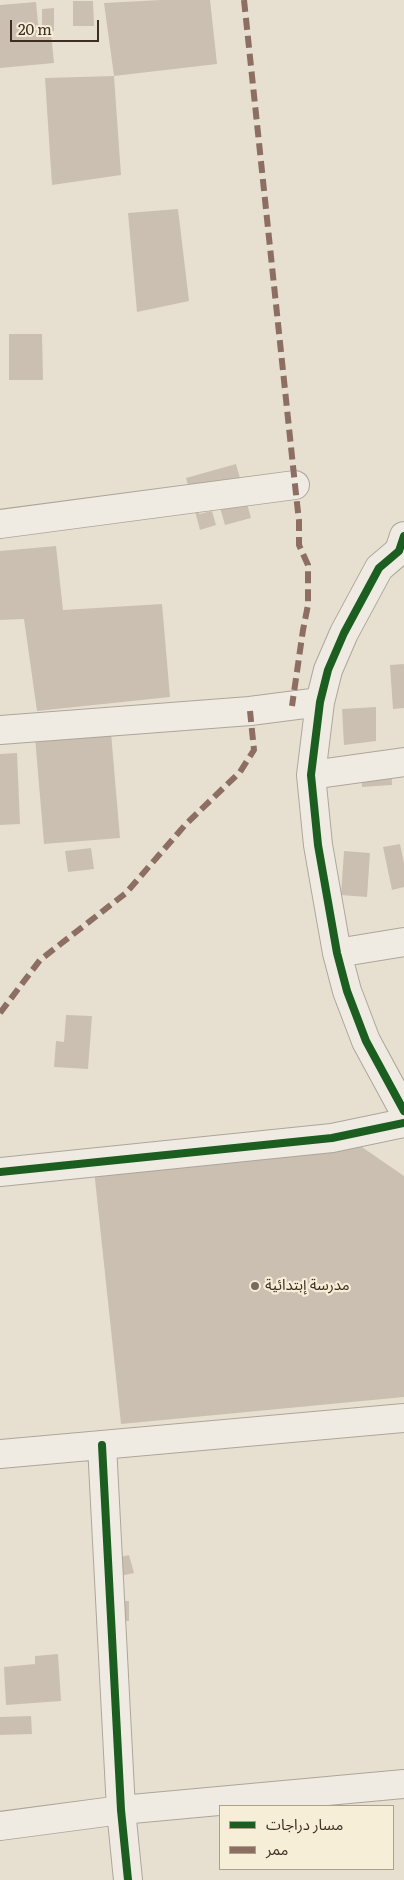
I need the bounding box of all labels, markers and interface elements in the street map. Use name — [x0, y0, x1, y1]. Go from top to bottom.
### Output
scale bar — [12, 10, 101, 42]
text: 20 m — [18, 17, 52, 40]
place label: مدرسة إبتدائية — [265, 1277, 350, 1295]
marker: مدرسة إبتدائية — [249, 1280, 261, 1292]
legend — [219, 1805, 394, 1870]
text: مسار دراجات — [266, 1812, 343, 1835]
text: ممر — [266, 1837, 289, 1860]

